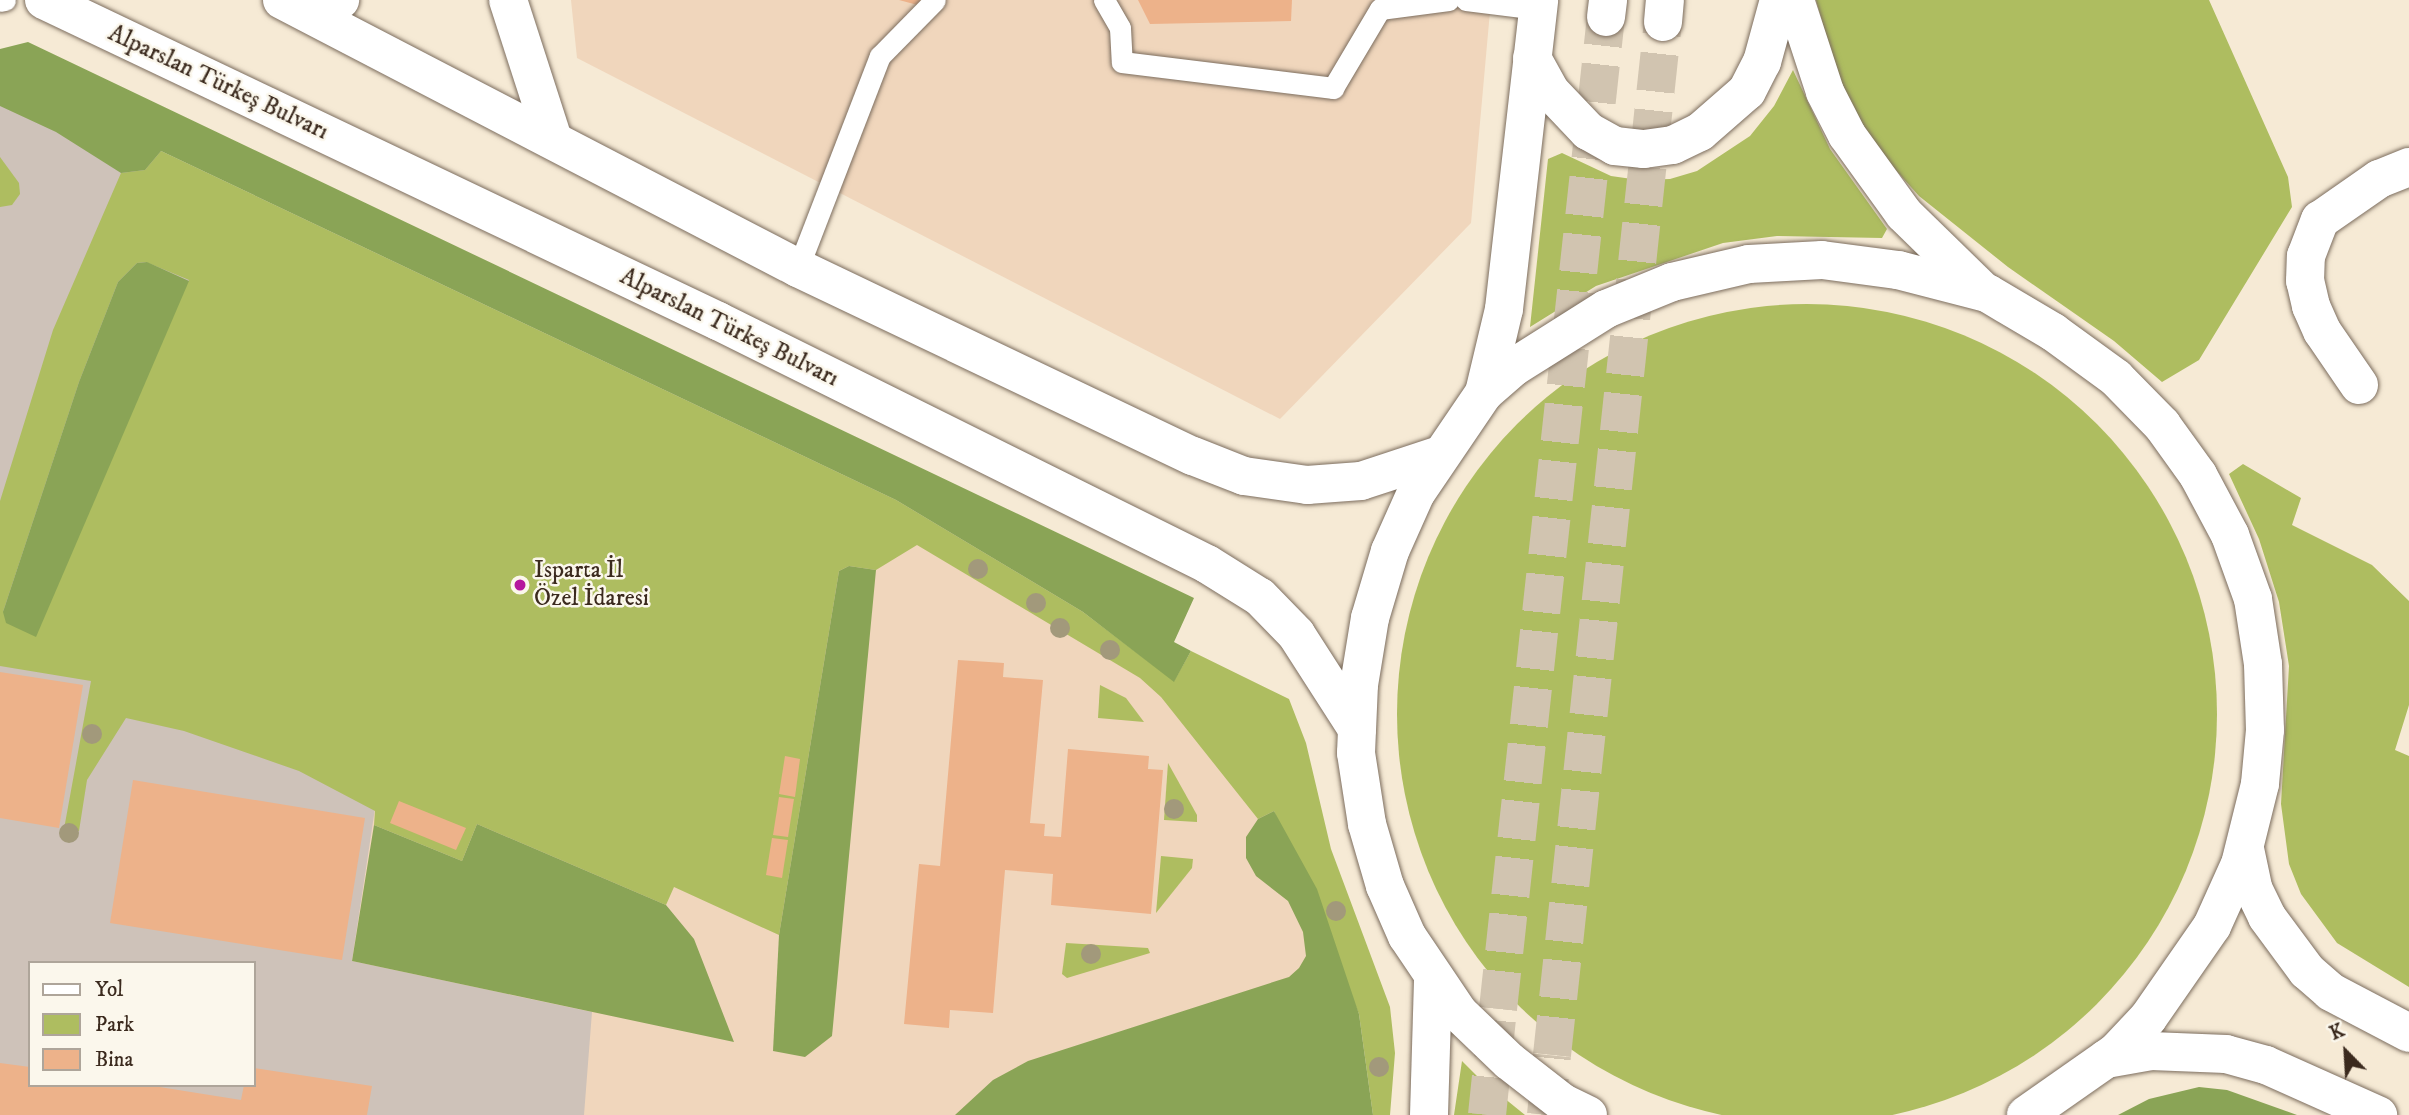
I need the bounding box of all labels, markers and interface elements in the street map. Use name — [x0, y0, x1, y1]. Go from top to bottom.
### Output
street label: Alparslan Türkeş Bulvarı — [103, 19, 333, 147]
street label: Alparslan Türkeş Bulvarı — [615, 263, 843, 393]
place label: Isparta İl Özel İdaresi — [534, 557, 649, 613]
marker: Isparta İl Özel İdaresi — [512, 577, 528, 593]
legend — [28, 961, 256, 1087]
text: Yol — [95, 977, 123, 1003]
text: Park — [95, 1012, 134, 1038]
north arrow — [2311, 1017, 2381, 1087]
text: K — [2326, 1019, 2348, 1046]
text: Bina — [95, 1047, 134, 1073]

